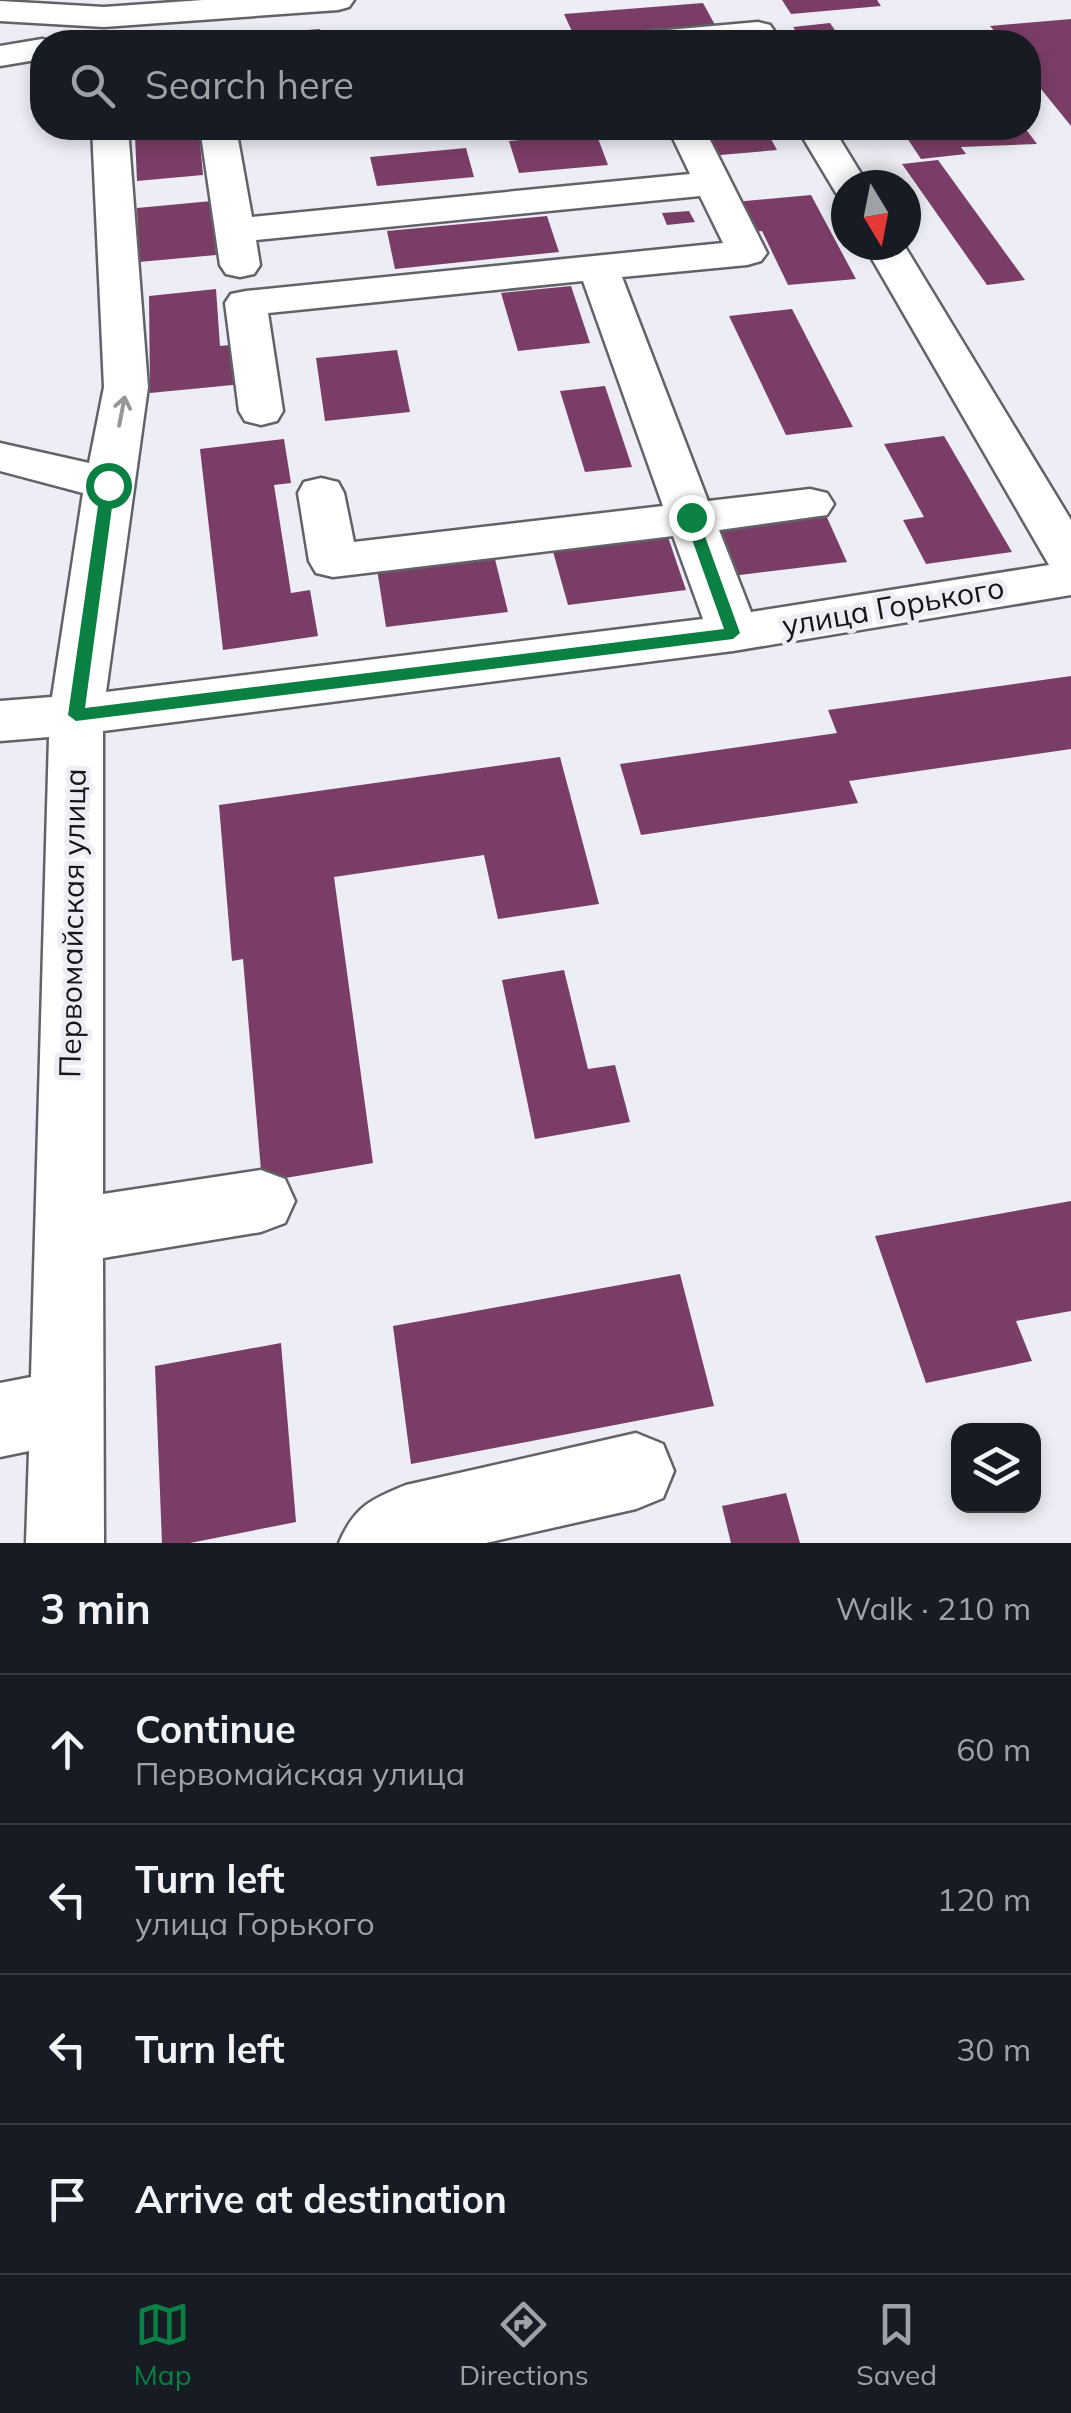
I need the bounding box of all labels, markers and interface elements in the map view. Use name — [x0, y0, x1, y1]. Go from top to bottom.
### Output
search box — [30, 30, 1041, 140]
icon: search — [65, 58, 120, 113]
text: Search here — [145, 61, 354, 109]
north arrow — [831, 170, 921, 260]
one-way arrow — [113, 395, 132, 428]
route start — [86, 463, 132, 509]
route end — [669, 495, 715, 541]
street label: улица Горького — [779, 568, 1007, 644]
street label: Первомайская улица — [50, 768, 94, 1078]
map controls — [951, 1423, 1041, 1513]
button: layers — [951, 1423, 1041, 1513]
text: 3 min — [40, 1582, 151, 1635]
text: Walk · 210 m — [836, 1588, 1031, 1628]
text: Continue — [135, 1705, 296, 1753]
icon: ahead — [40, 1722, 95, 1777]
text: 60 m — [956, 1729, 1031, 1769]
text: Первомайская улица — [135, 1753, 465, 1793]
text: Turn left — [135, 1855, 285, 1903]
icon: left — [40, 1872, 95, 1927]
text: 120 m — [937, 1879, 1031, 1919]
text: улица Горького — [135, 1903, 375, 1943]
icon: left — [40, 2022, 95, 2077]
text: Turn left — [135, 2025, 285, 2073]
text: 30 m — [956, 2029, 1031, 2069]
icon: arrive — [40, 2172, 95, 2227]
text: Arrive at destination — [135, 2175, 507, 2223]
tab: Map — [134, 2297, 191, 2392]
tab: Directions — [459, 2297, 589, 2392]
tab: Saved — [856, 2297, 937, 2392]

